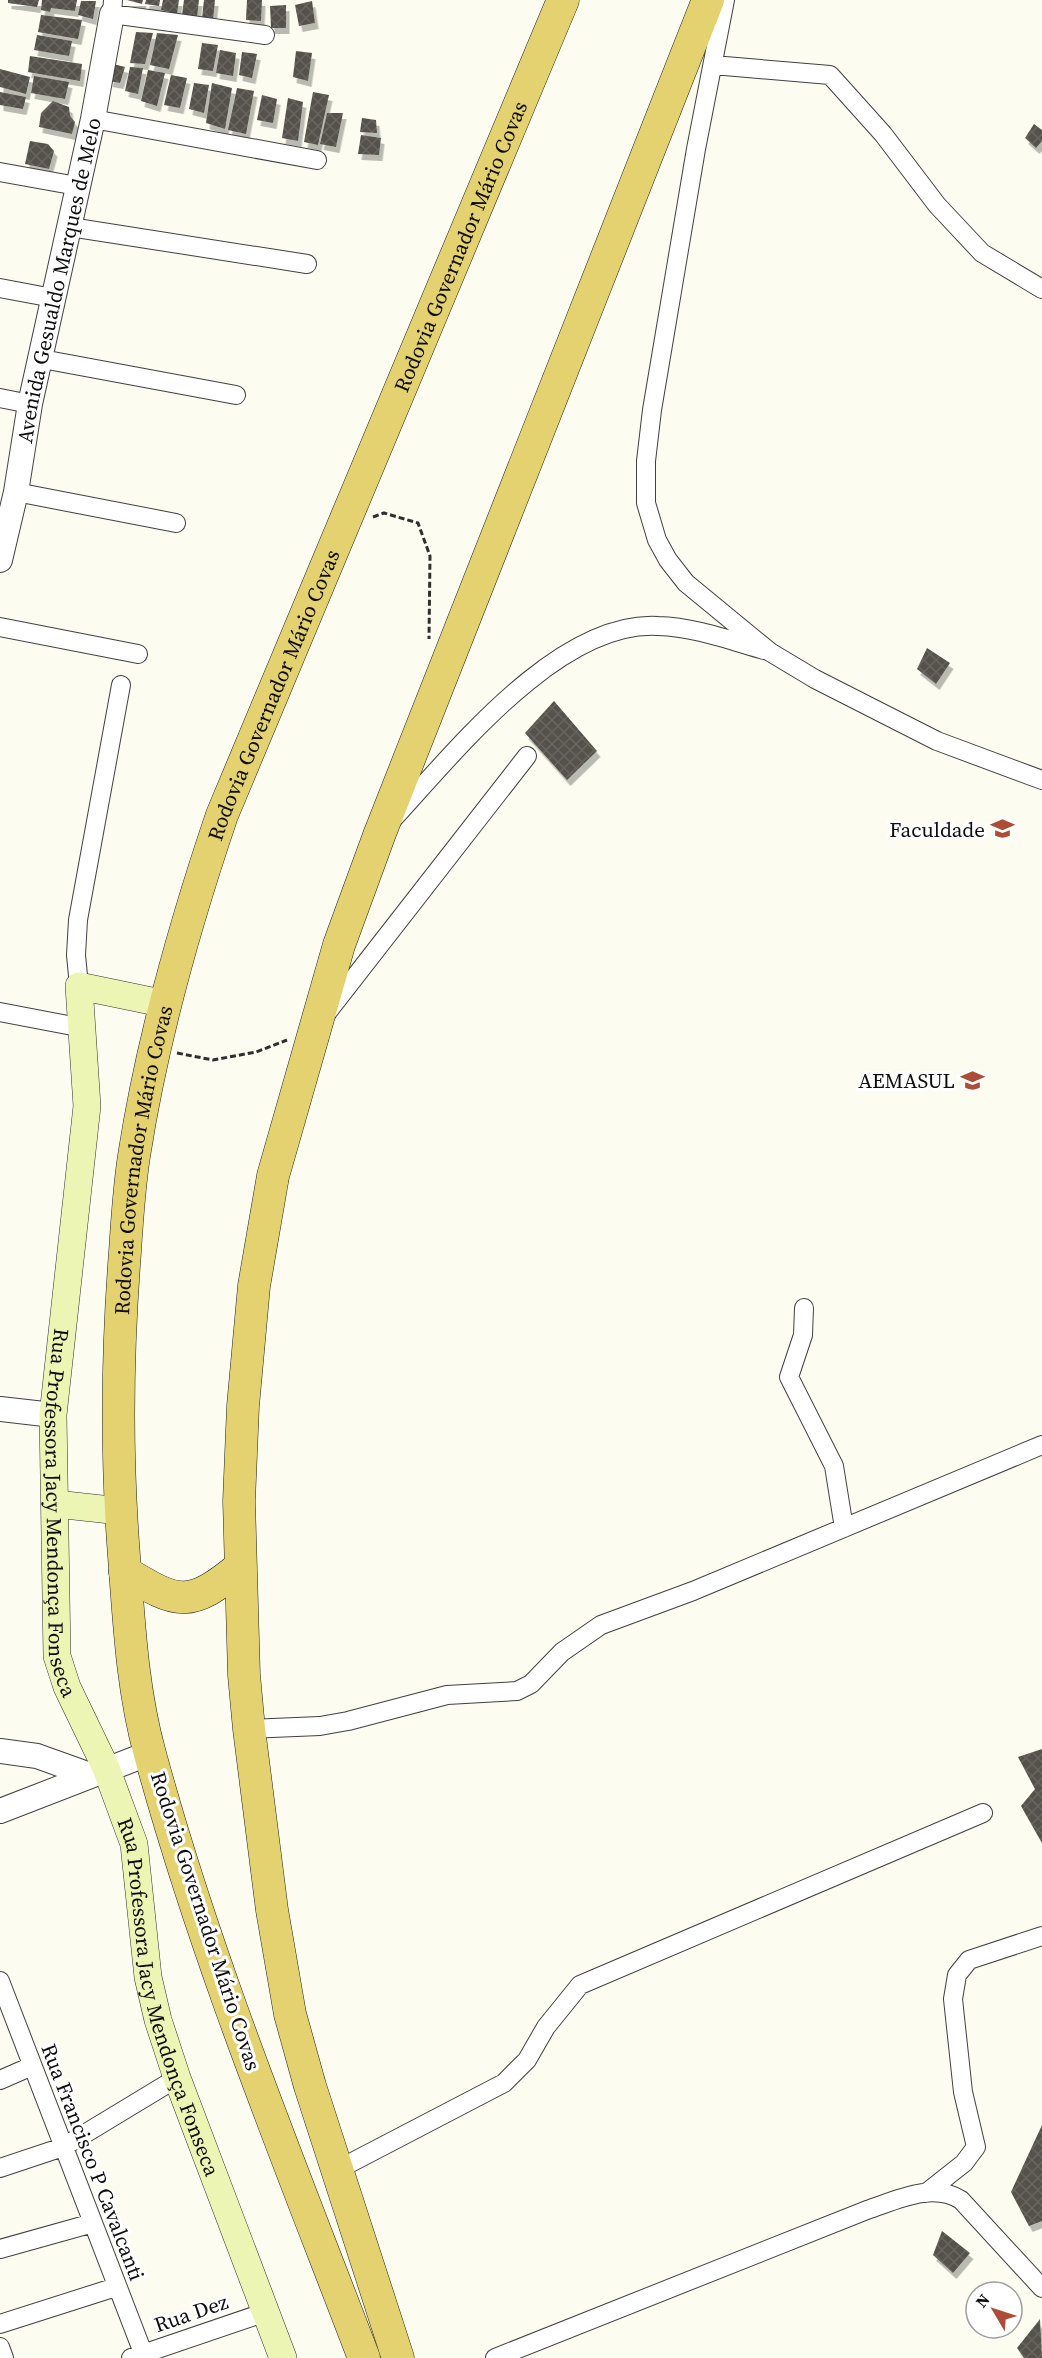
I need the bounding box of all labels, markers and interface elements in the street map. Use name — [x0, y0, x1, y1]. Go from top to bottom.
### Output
street label: Rodovia Governador Mário Covas — [386, 96, 534, 396]
street label: Avenida Gesualdo Marques de Melo — [10, 115, 107, 445]
street label: Rodovia Governador Mário Covas — [200, 545, 346, 844]
place label: Faculdade — [889, 815, 985, 844]
school or university icon: Faculdade — [990, 816, 1016, 842]
street label: Rodovia Governador Mário Covas — [106, 1002, 179, 1316]
place label: AEMASUL — [858, 1066, 955, 1095]
school or university icon: AEMASUL — [960, 1067, 986, 1093]
street label: Rua Professora Jacy Mendonça Fonseca — [38, 1327, 84, 1702]
street label: Rodovia Governador Mário Covas — [144, 1768, 268, 2074]
street label: Rua Professora Jacy Mendonça Fonseca — [111, 1813, 227, 2180]
street label: Rua Francisco P Cavalcanti — [34, 2039, 152, 2285]
north arrow — [964, 2280, 1024, 2340]
street label: Rua Dez — [150, 2287, 232, 2339]
text: N — [970, 2289, 995, 2312]

